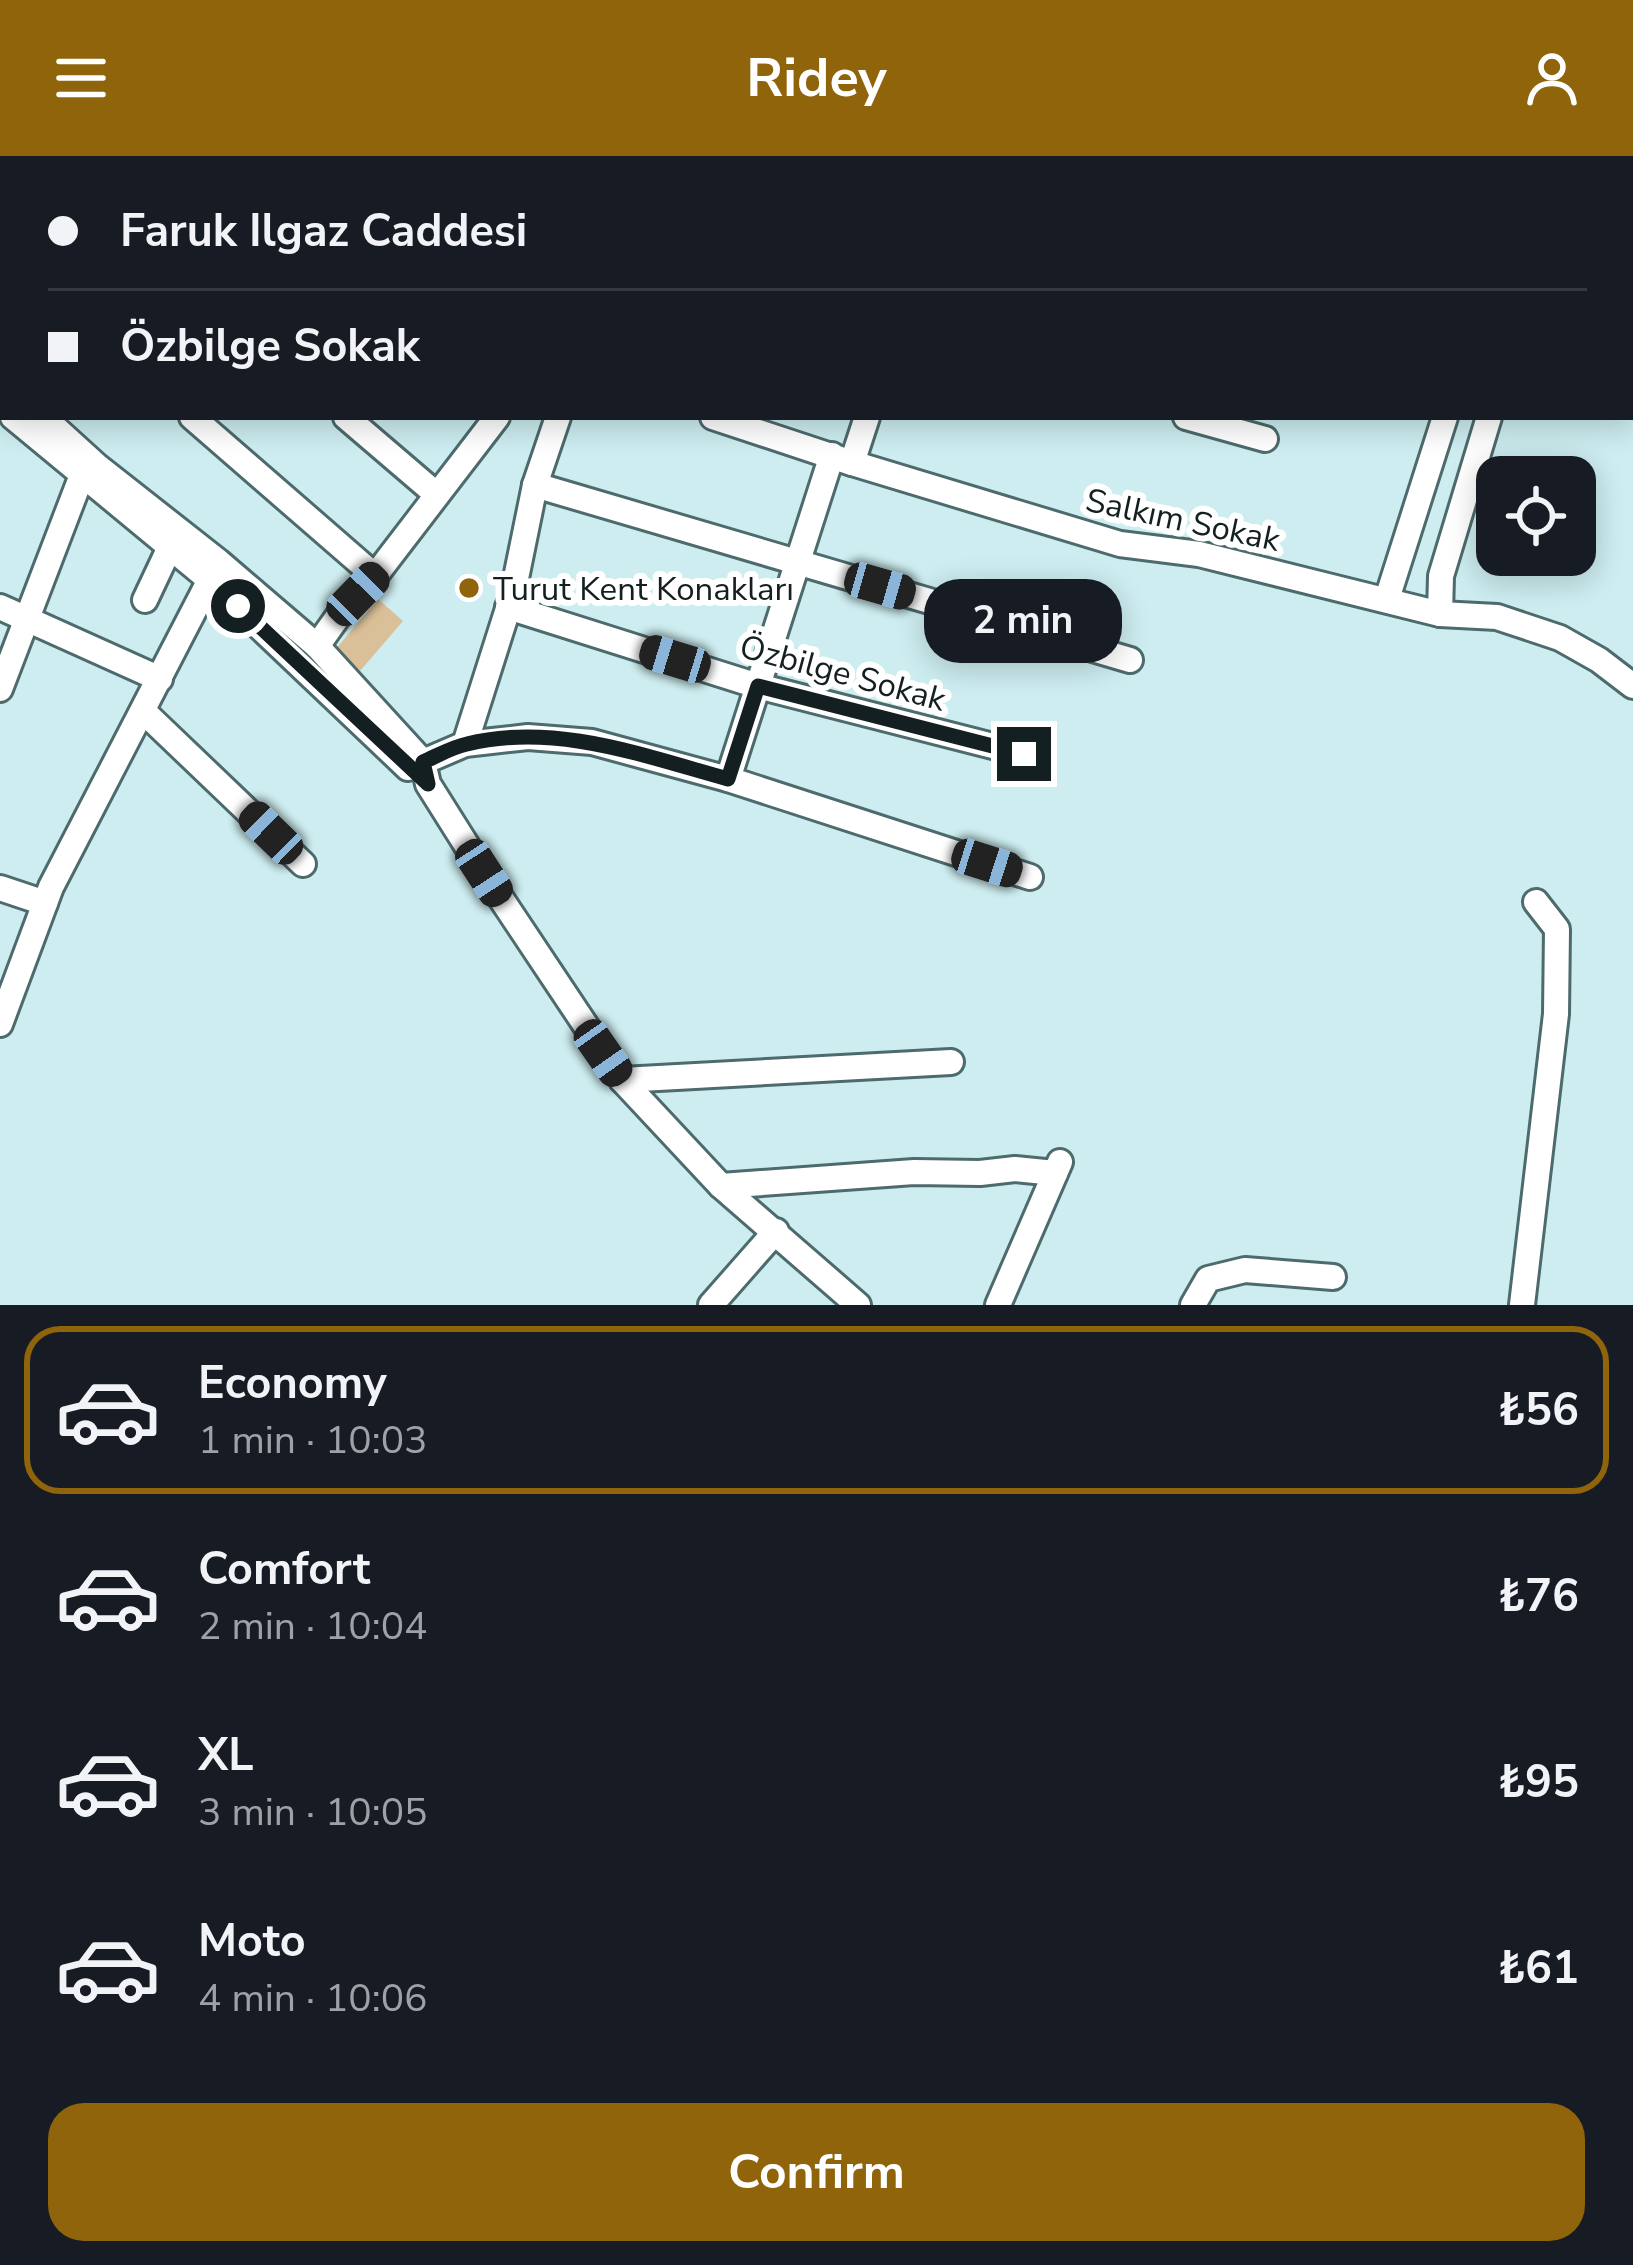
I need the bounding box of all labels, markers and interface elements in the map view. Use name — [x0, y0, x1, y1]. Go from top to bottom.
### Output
text: Ridey — [746, 41, 887, 115]
icon: menu — [48, 45, 114, 111]
icon: person — [1519, 45, 1585, 111]
text: Faruk Ilgaz Caddesi — [120, 201, 527, 262]
text: Özbilge Sokak — [120, 316, 420, 377]
map controls — [1476, 456, 1596, 576]
button: locate — [1476, 456, 1596, 576]
street label: Salkım Sokak — [1081, 478, 1284, 563]
car — [320, 556, 396, 632]
car — [840, 559, 920, 613]
place label: Turut Kent Konakları — [493, 567, 794, 612]
marker: Turut Kent Konakları — [456, 575, 482, 601]
route start — [211, 579, 265, 633]
callout: 2 min — [925, 580, 1123, 664]
text: 2 min — [973, 594, 1073, 647]
street label: Özbilge Sokak — [735, 624, 951, 723]
car — [635, 631, 715, 687]
route end — [997, 727, 1051, 781]
car — [233, 795, 309, 871]
car — [449, 833, 519, 913]
car — [947, 835, 1027, 891]
car — [568, 1013, 638, 1093]
text: Economy — [198, 1353, 387, 1414]
icon: car — [54, 1356, 162, 1464]
text: ₺56 — [1498, 1380, 1579, 1441]
text: 1 min · 10:03 — [198, 1414, 427, 1467]
text: Comfort — [198, 1539, 370, 1600]
icon: car — [54, 1542, 162, 1650]
text: ₺76 — [1498, 1566, 1579, 1627]
text: 2 min · 10:04 — [198, 1600, 427, 1653]
text: XL — [198, 1725, 254, 1786]
icon: car — [54, 1728, 162, 1836]
text: ₺95 — [1498, 1752, 1579, 1813]
text: 3 min · 10:05 — [198, 1786, 427, 1839]
text: Moto — [198, 1911, 306, 1972]
icon: car — [54, 1914, 162, 2022]
text: ₺61 — [1498, 1938, 1579, 1999]
text: 4 min · 10:06 — [198, 1972, 427, 2025]
button: Confirm — [48, 2103, 1585, 2241]

